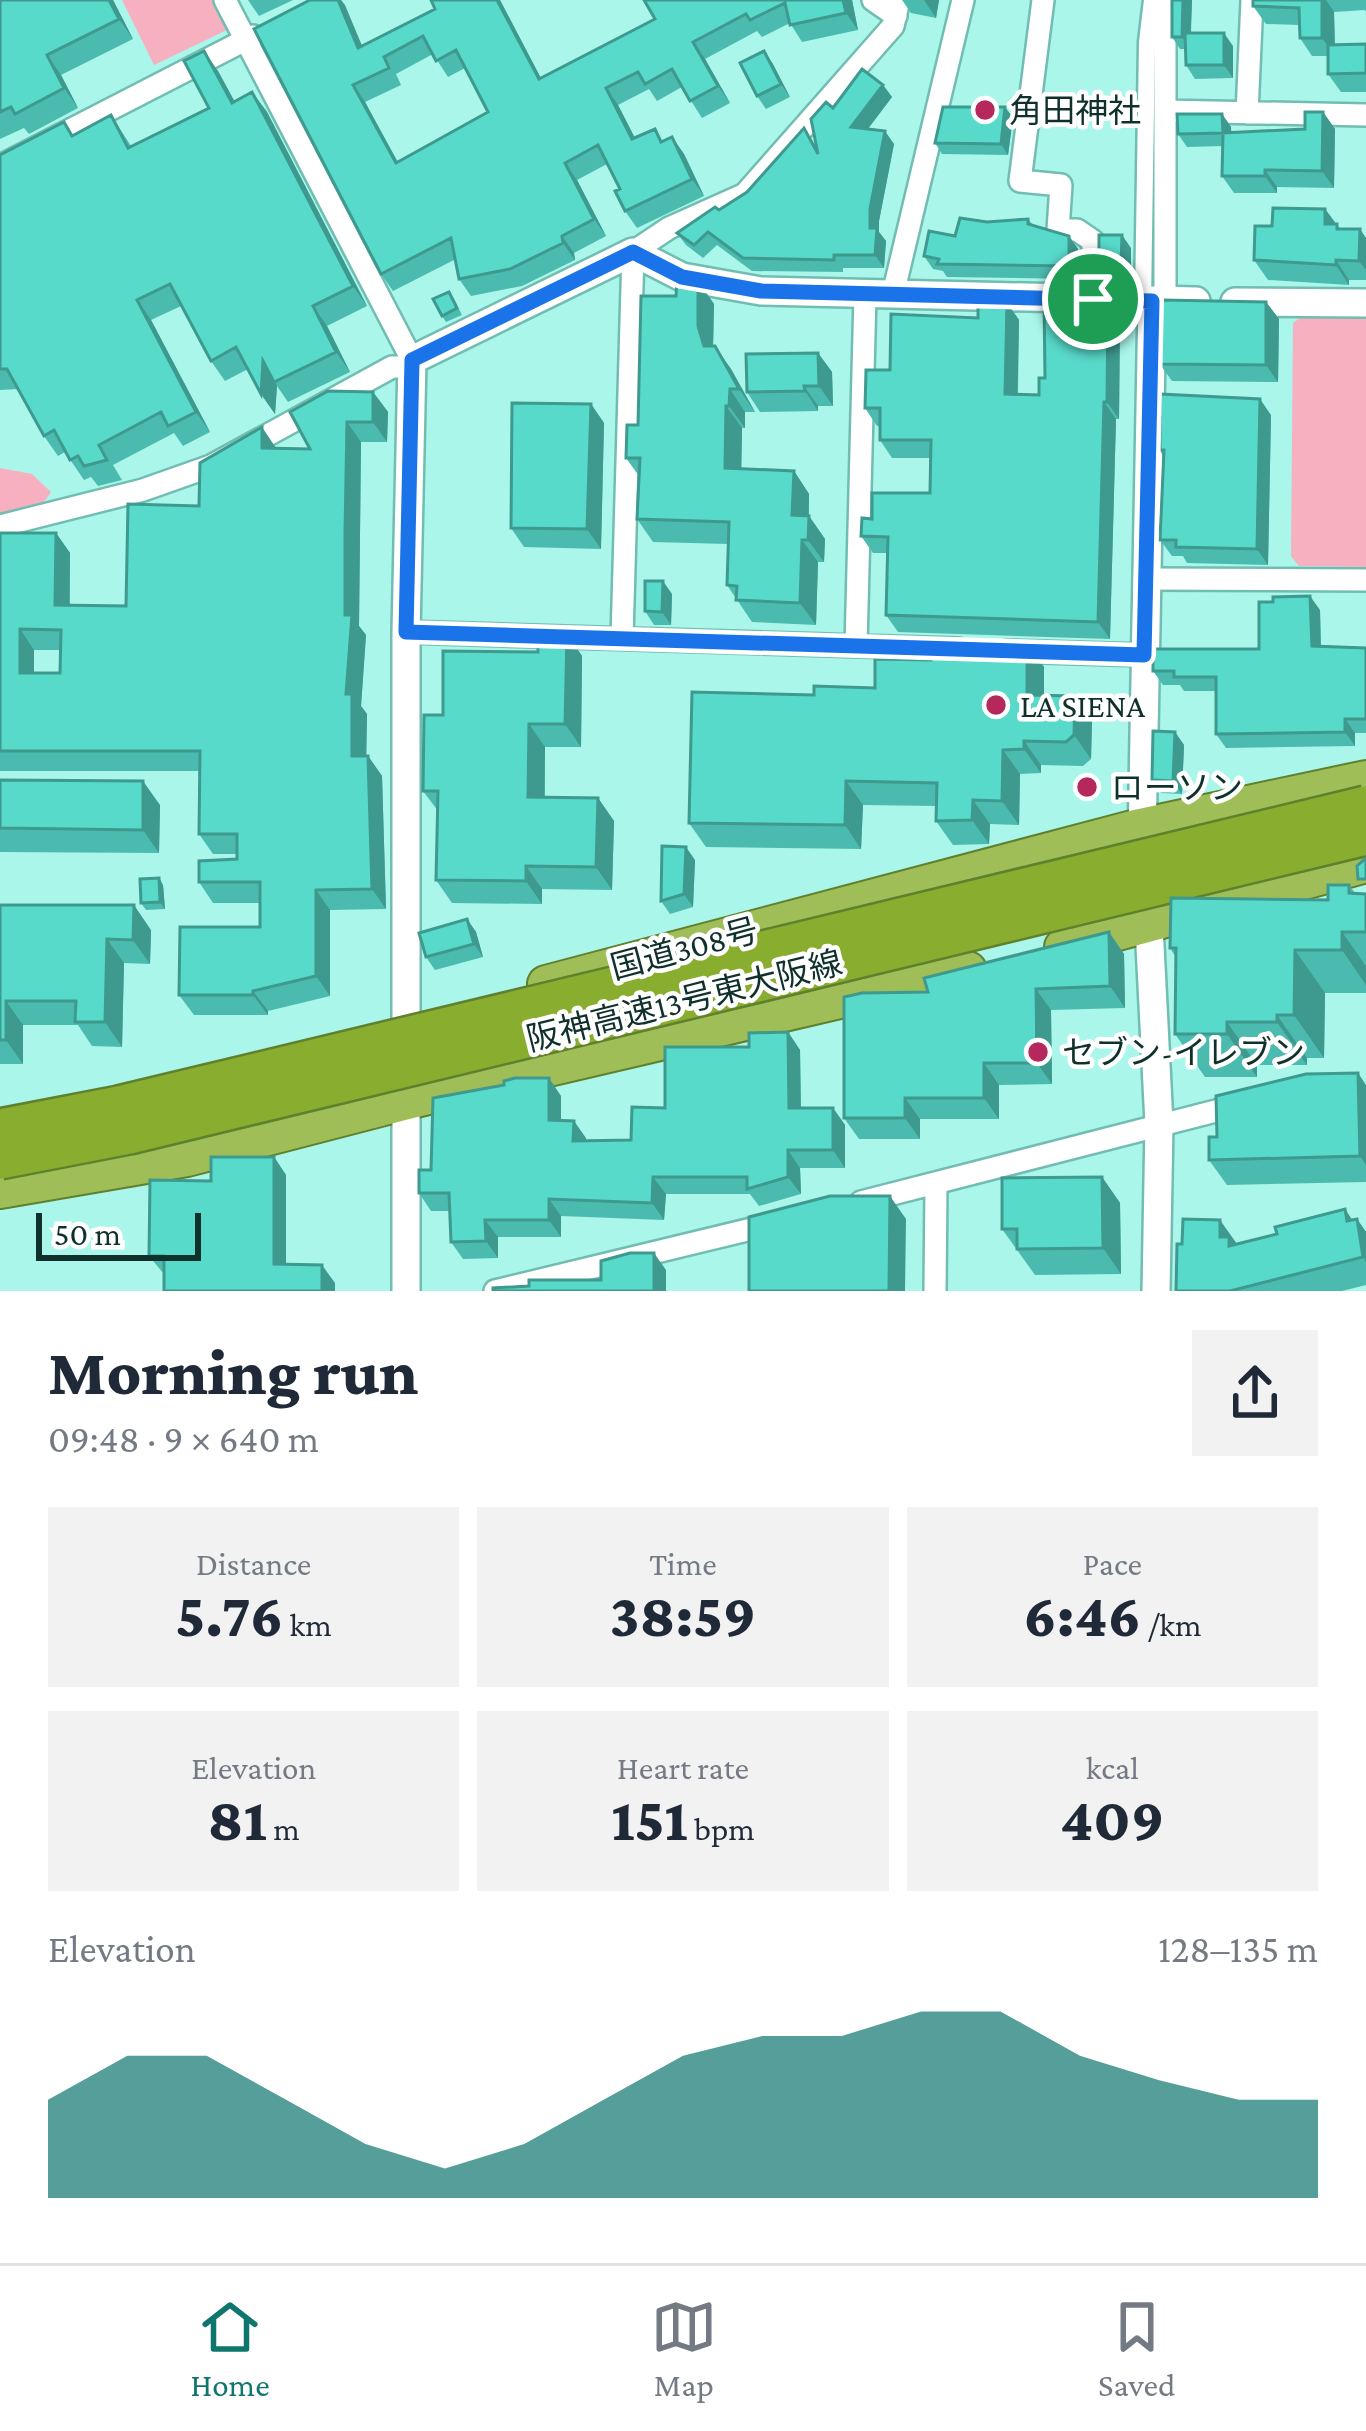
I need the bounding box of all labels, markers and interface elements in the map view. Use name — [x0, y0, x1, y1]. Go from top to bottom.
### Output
place label: 角田神社 — [1009, 92, 1141, 129]
marker: 角田神社 — [972, 97, 998, 123]
pin — [1042, 248, 1144, 350]
icon: arrive — [1060, 266, 1126, 332]
place label: LA SIENA — [1020, 687, 1145, 724]
marker: LA SIENA — [983, 692, 1009, 718]
place label: ローソン — [1111, 769, 1243, 806]
marker: ローソン — [1074, 774, 1100, 800]
street label: 国道308号 — [606, 911, 762, 986]
street label: 阪神高速13号東大阪線 — [523, 943, 846, 1058]
place label: セブン-イレブン — [1062, 1034, 1305, 1071]
marker: セブン-イレブン — [1025, 1039, 1051, 1065]
scale bar — [36, 1207, 201, 1260]
text: 50 m — [54, 1215, 121, 1252]
button: share — [1192, 1330, 1318, 1456]
text: Morning run — [48, 1335, 418, 1408]
text: 09:48 · 9 × 640 m — [48, 1417, 319, 1460]
text: Distance — [196, 1545, 311, 1582]
text: Time — [649, 1545, 717, 1582]
text: Pace — [1083, 1545, 1142, 1582]
text: 5.76 — [176, 1582, 283, 1649]
text: 38:59 — [610, 1582, 756, 1649]
text: 6:46 — [1023, 1582, 1141, 1649]
text: km — [283, 1606, 332, 1643]
text: /km — [1141, 1606, 1202, 1643]
text: Elevation — [191, 1749, 316, 1786]
text: Heart rate — [617, 1749, 749, 1786]
text: kcal — [1086, 1749, 1139, 1786]
text: 81 — [208, 1786, 267, 1853]
text: 151 — [611, 1786, 688, 1853]
text: 409 — [1060, 1786, 1164, 1853]
text: m — [267, 1810, 300, 1847]
text: bpm — [688, 1810, 755, 1847]
text: Elevation — [48, 1927, 196, 1970]
text: 128–135 m — [1158, 1927, 1318, 1970]
tab: Home — [191, 2294, 270, 2403]
tab: Map — [651, 2294, 717, 2403]
tab: Saved — [1098, 2294, 1175, 2403]

